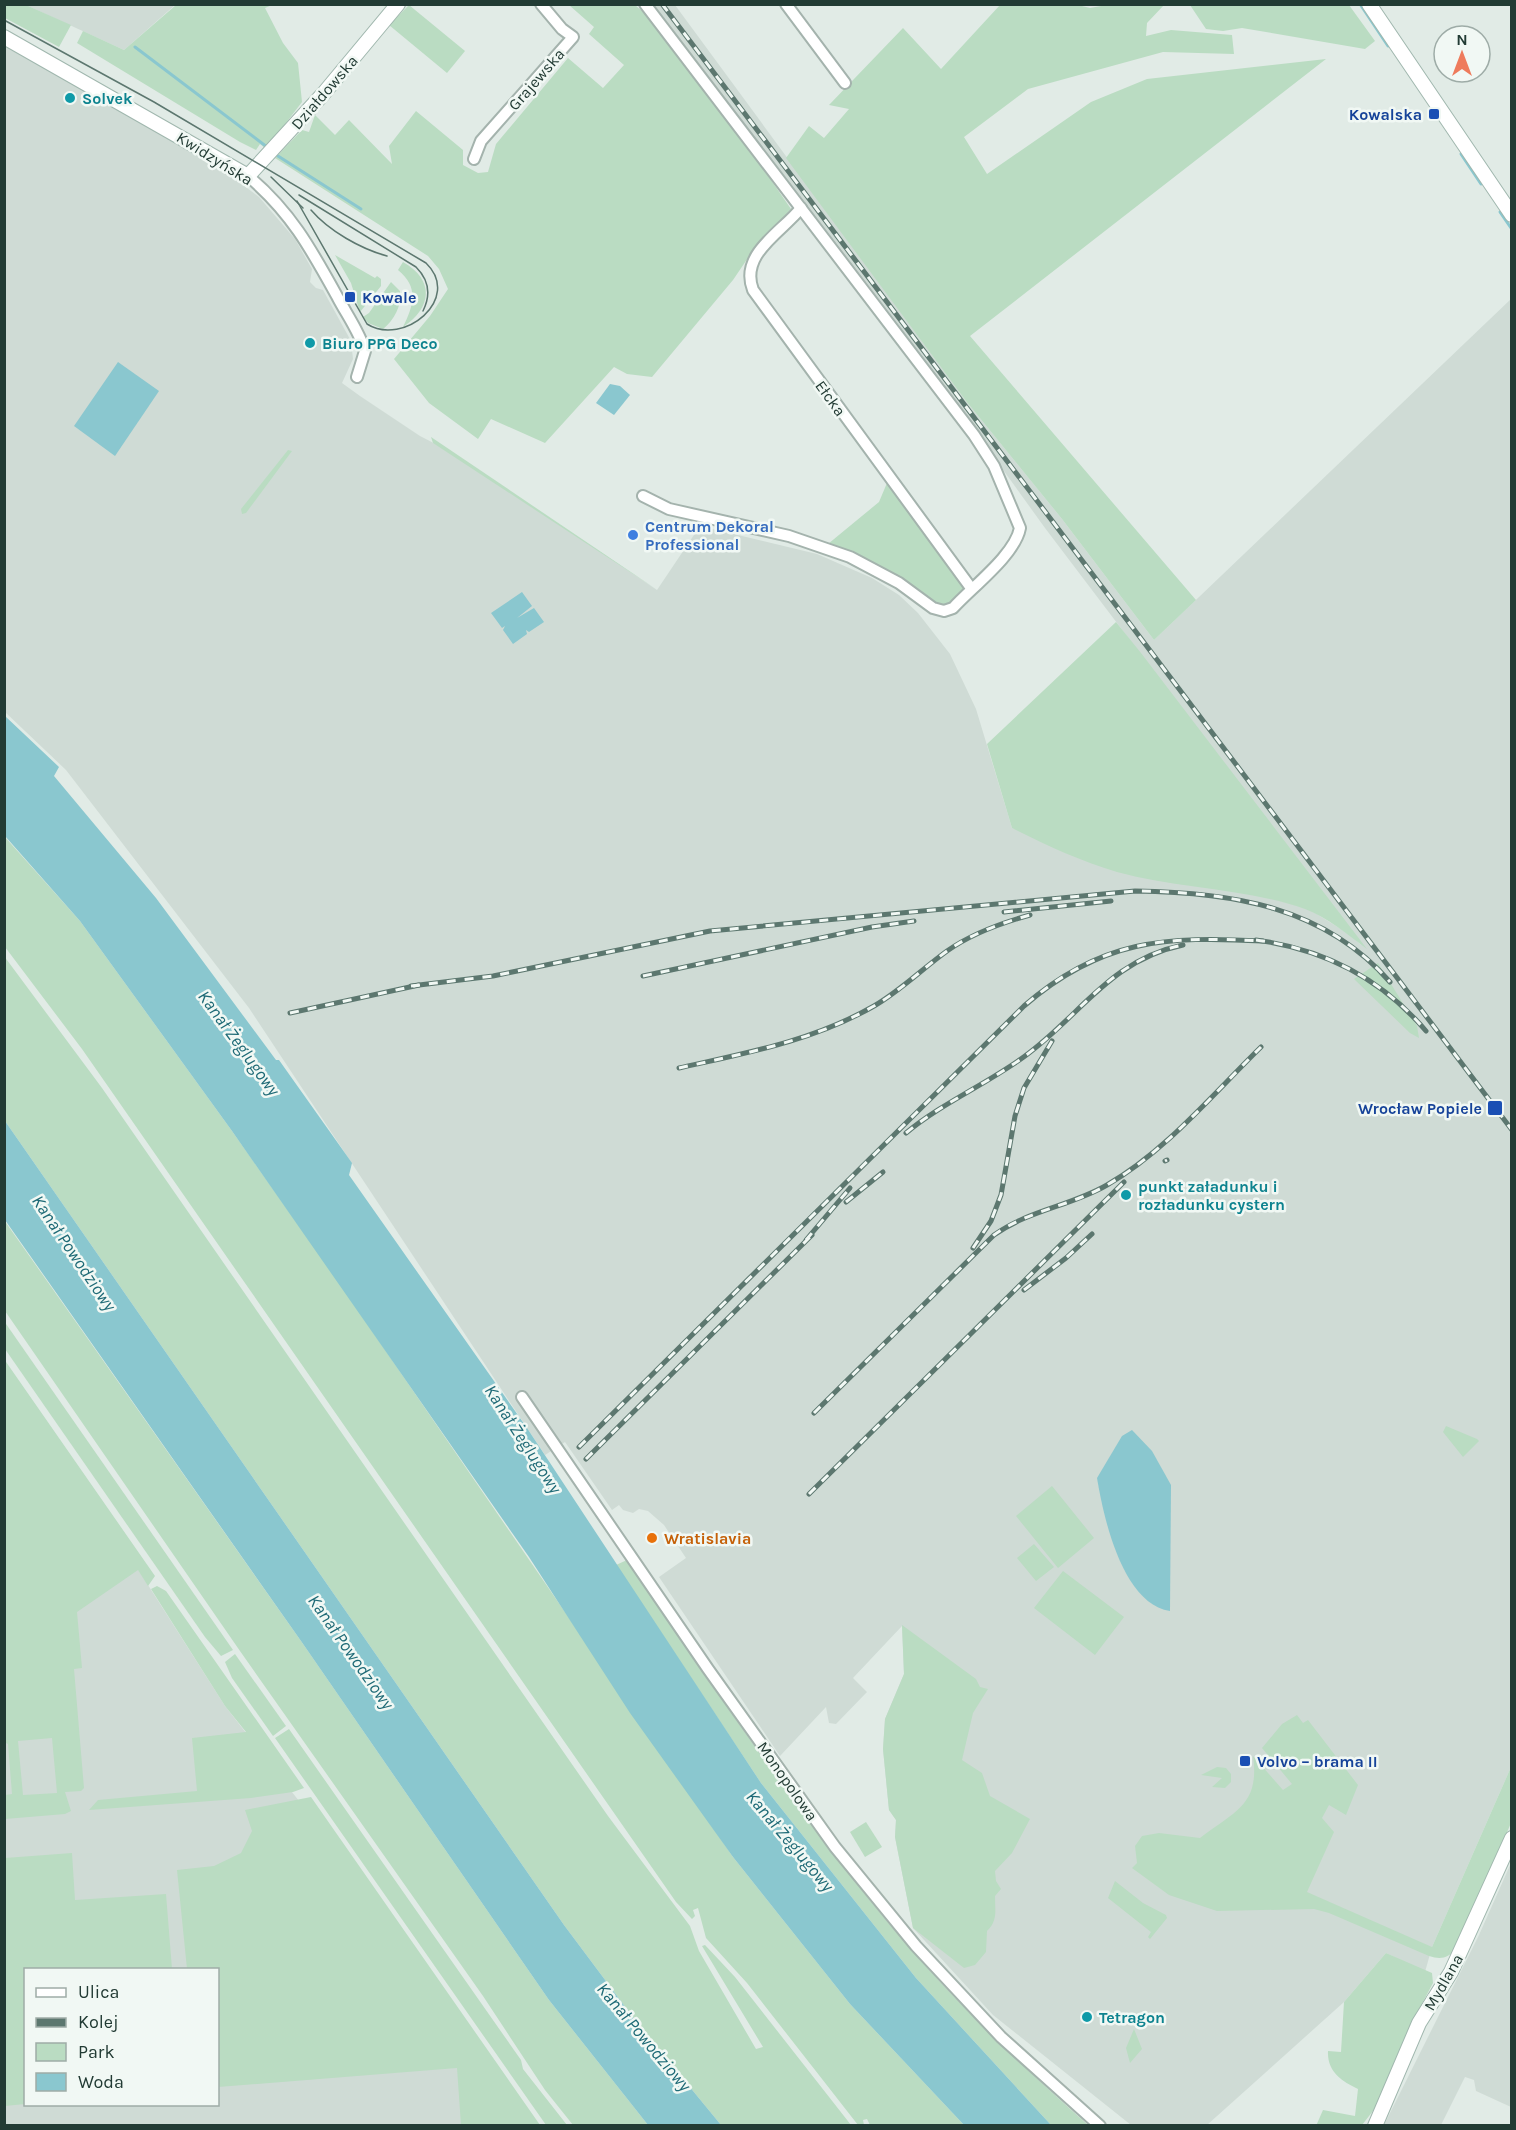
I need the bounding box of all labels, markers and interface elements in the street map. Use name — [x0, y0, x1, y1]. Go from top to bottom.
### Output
north arrow — [1432, 24, 1492, 84]
text: N — [1456, 30, 1468, 49]
street label: Grajewska — [504, 44, 568, 114]
street label: Działdowska — [287, 51, 362, 133]
place label: Solvek — [82, 89, 133, 108]
marker: Solvek — [63, 91, 77, 105]
place label: Kowalska — [1349, 105, 1422, 124]
marker: Kowalska — [1427, 107, 1441, 121]
street label: Kwidzyńska — [173, 127, 256, 189]
place label: Kowale — [362, 288, 416, 307]
marker: Kowale — [343, 290, 357, 304]
place label: Biuro PPG Deco — [322, 334, 437, 353]
marker: Biuro PPG Deco — [303, 336, 317, 350]
street label: Ełcka — [811, 377, 850, 420]
place label: Centrum Dekoral Professional — [645, 517, 774, 554]
marker: Centrum Dekoral Professional — [626, 528, 640, 542]
water label: Kanał Żeglugowy — [193, 986, 285, 1101]
place label: Wrocław Popiele — [1358, 1099, 1482, 1118]
marker: Wrocław Popiele — [1486, 1099, 1504, 1117]
place label: punkt załadunku i rozładunku cystern — [1138, 1177, 1285, 1214]
marker: punkt załadunku i rozładunku cystern — [1119, 1188, 1133, 1202]
water label: Kanał Powodziowy — [27, 1191, 122, 1316]
water label: Kanał Żeglugowy — [480, 1381, 567, 1498]
place label: Wratislavia — [664, 1529, 751, 1548]
marker: Wratislavia — [645, 1531, 659, 1545]
water label: Kanał Powodziowy — [303, 1590, 399, 1715]
street label: Monopolowa — [753, 1738, 822, 1825]
place label: Volvo – brama II — [1257, 1752, 1378, 1771]
marker: Volvo – brama II — [1238, 1754, 1252, 1768]
water label: Kanał Żeglugowy — [741, 1786, 839, 1897]
street label: Mydlana — [1420, 1951, 1467, 2014]
legend — [24, 1968, 219, 2106]
water label: Kanał Powodziowy — [592, 1978, 697, 2097]
text: Ulica — [78, 1981, 119, 2003]
place label: Tetragon — [1099, 2008, 1165, 2027]
marker: Tetragon — [1080, 2010, 1094, 2024]
text: Kolej — [78, 2011, 119, 2033]
text: Park — [78, 2041, 115, 2063]
text: Woda — [78, 2071, 124, 2093]

